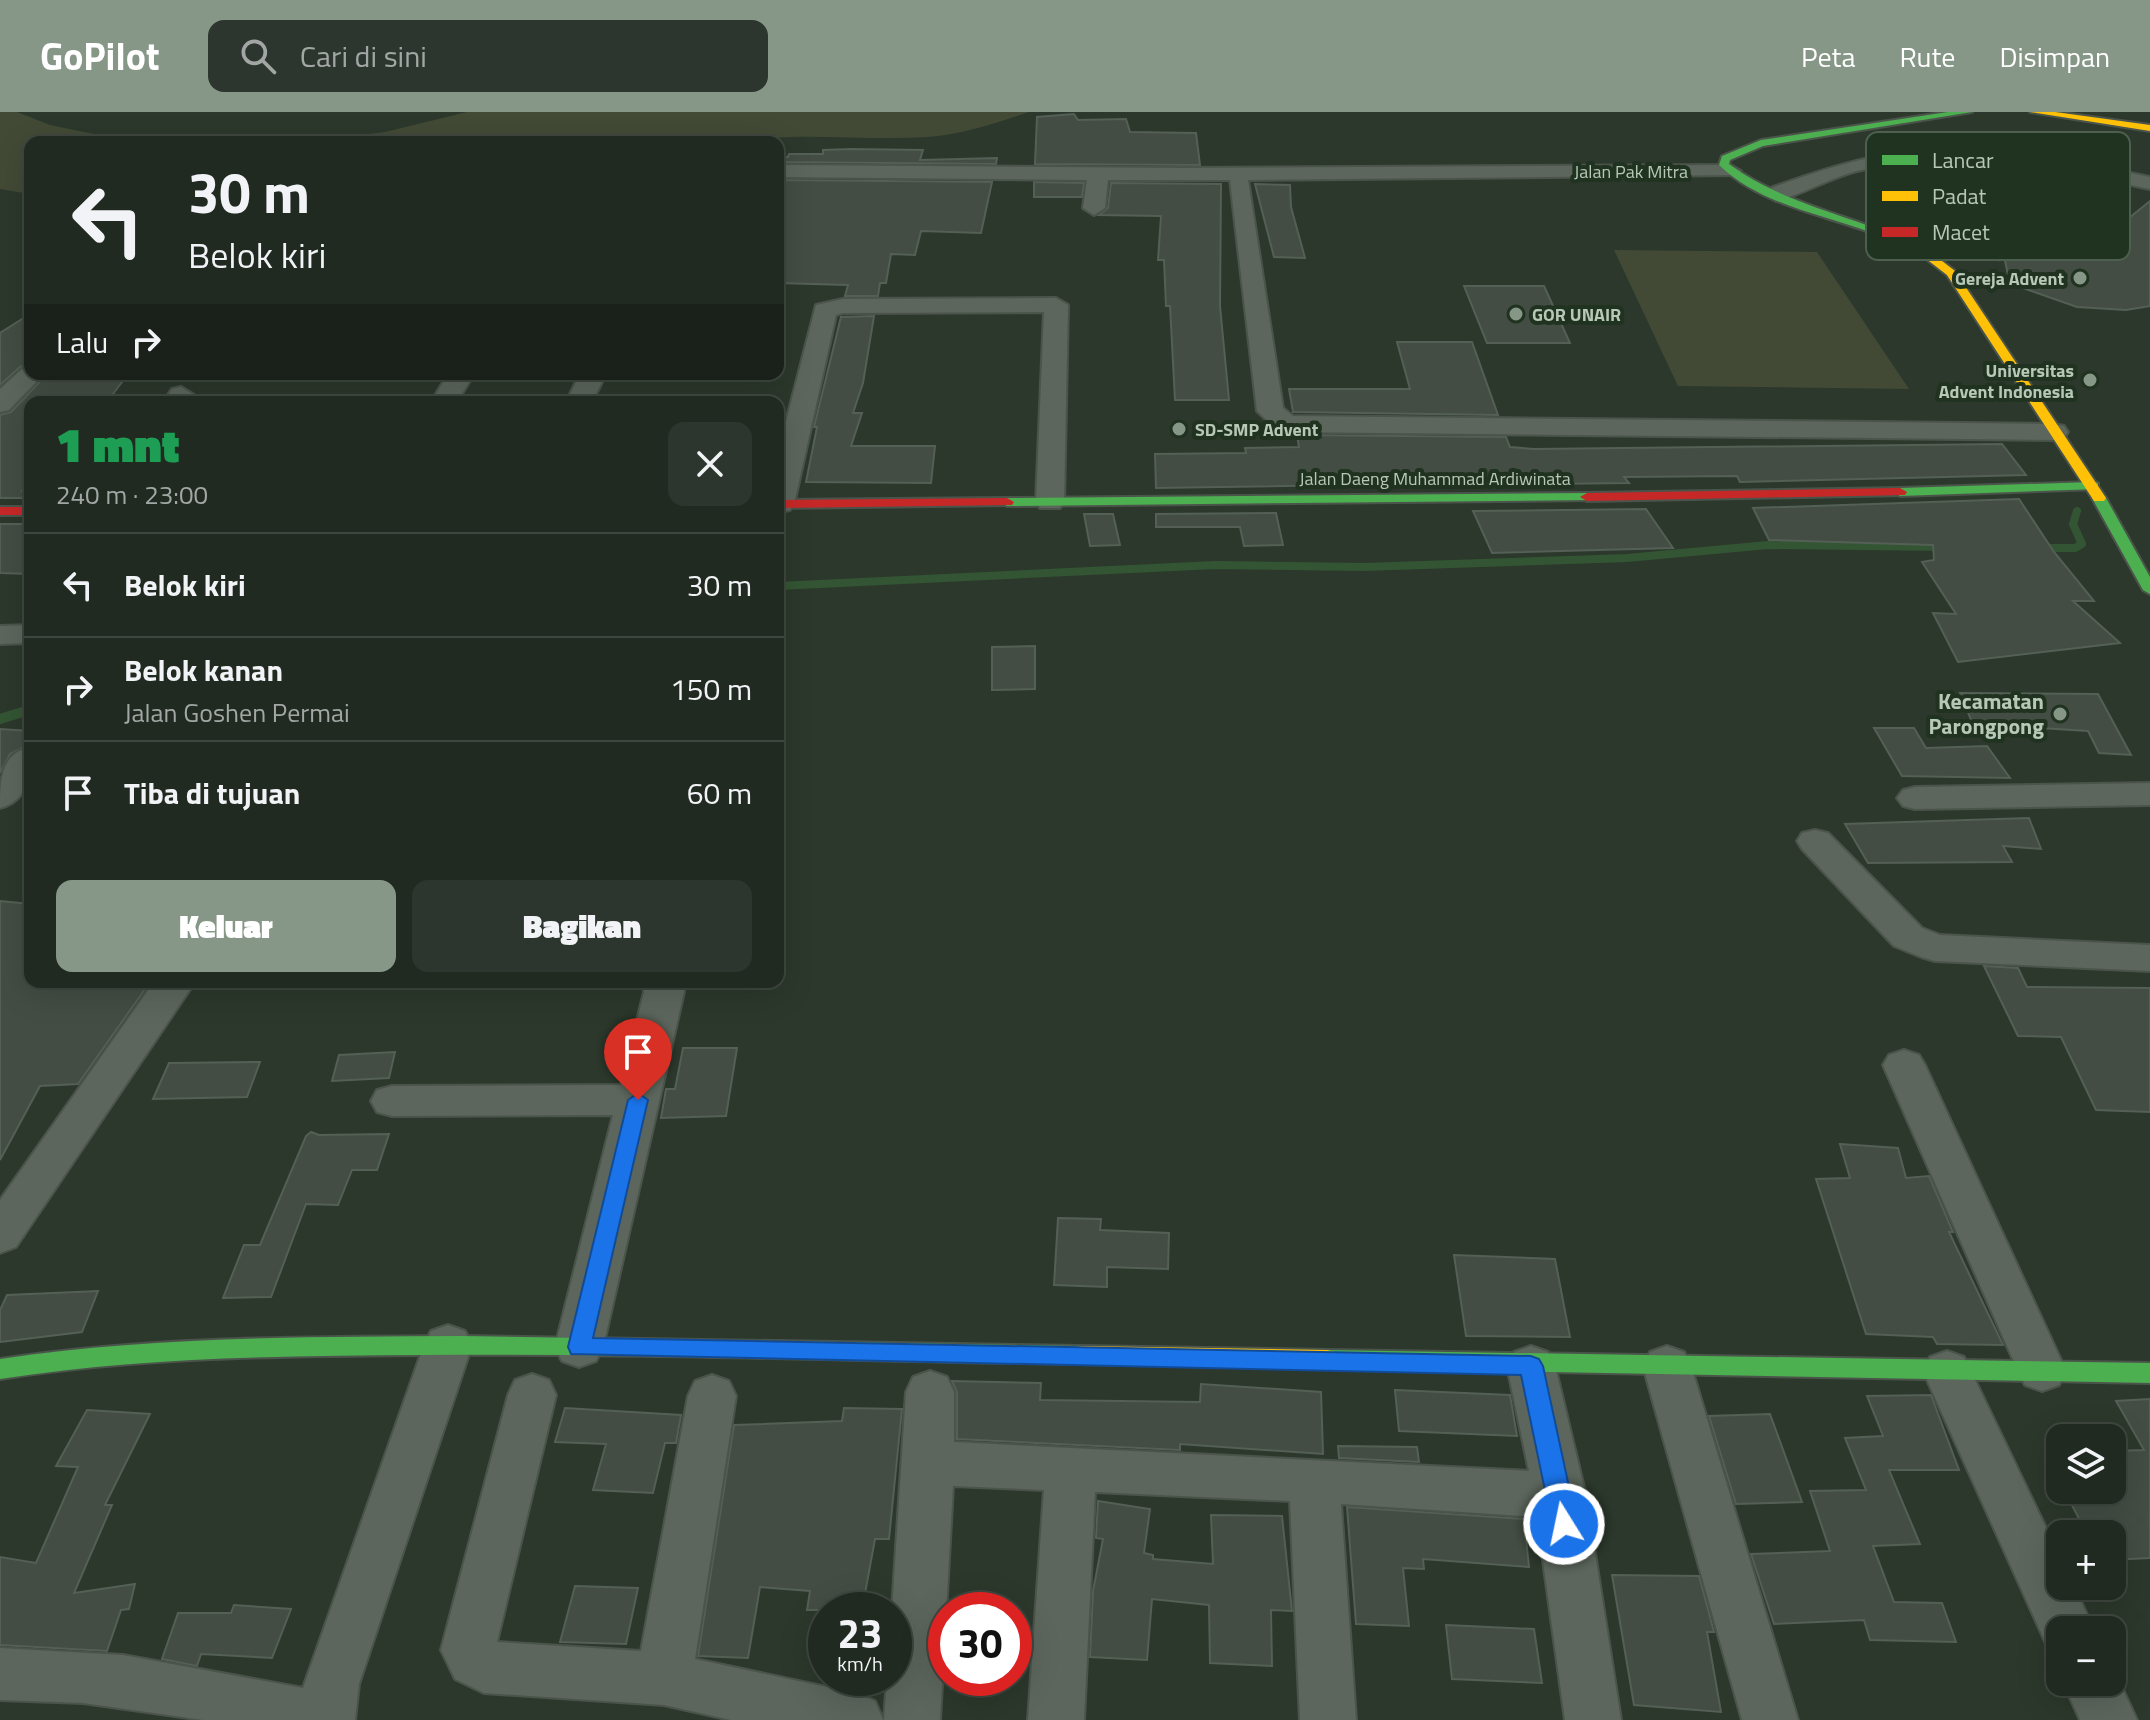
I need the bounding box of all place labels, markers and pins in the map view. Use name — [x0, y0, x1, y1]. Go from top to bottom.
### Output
place label: Gereja Advent — [1955, 265, 2064, 292]
marker: Gereja Advent — [2071, 269, 2089, 287]
place label: GOR UNAIR — [1532, 301, 1621, 328]
marker: GOR UNAIR — [1507, 305, 1525, 323]
place label: Universitas Advent Indonesia — [1939, 357, 2074, 405]
marker: Universitas Advent Indonesia — [2081, 371, 2099, 389]
place label: SD-SMP Advent — [1195, 416, 1319, 443]
marker: SD-SMP Advent — [1170, 420, 1188, 438]
place label: Kecamatan Parongpong — [1929, 684, 2044, 743]
marker: Kecamatan Parongpong — [2051, 705, 2069, 723]
pin — [604, 1018, 672, 1100]

